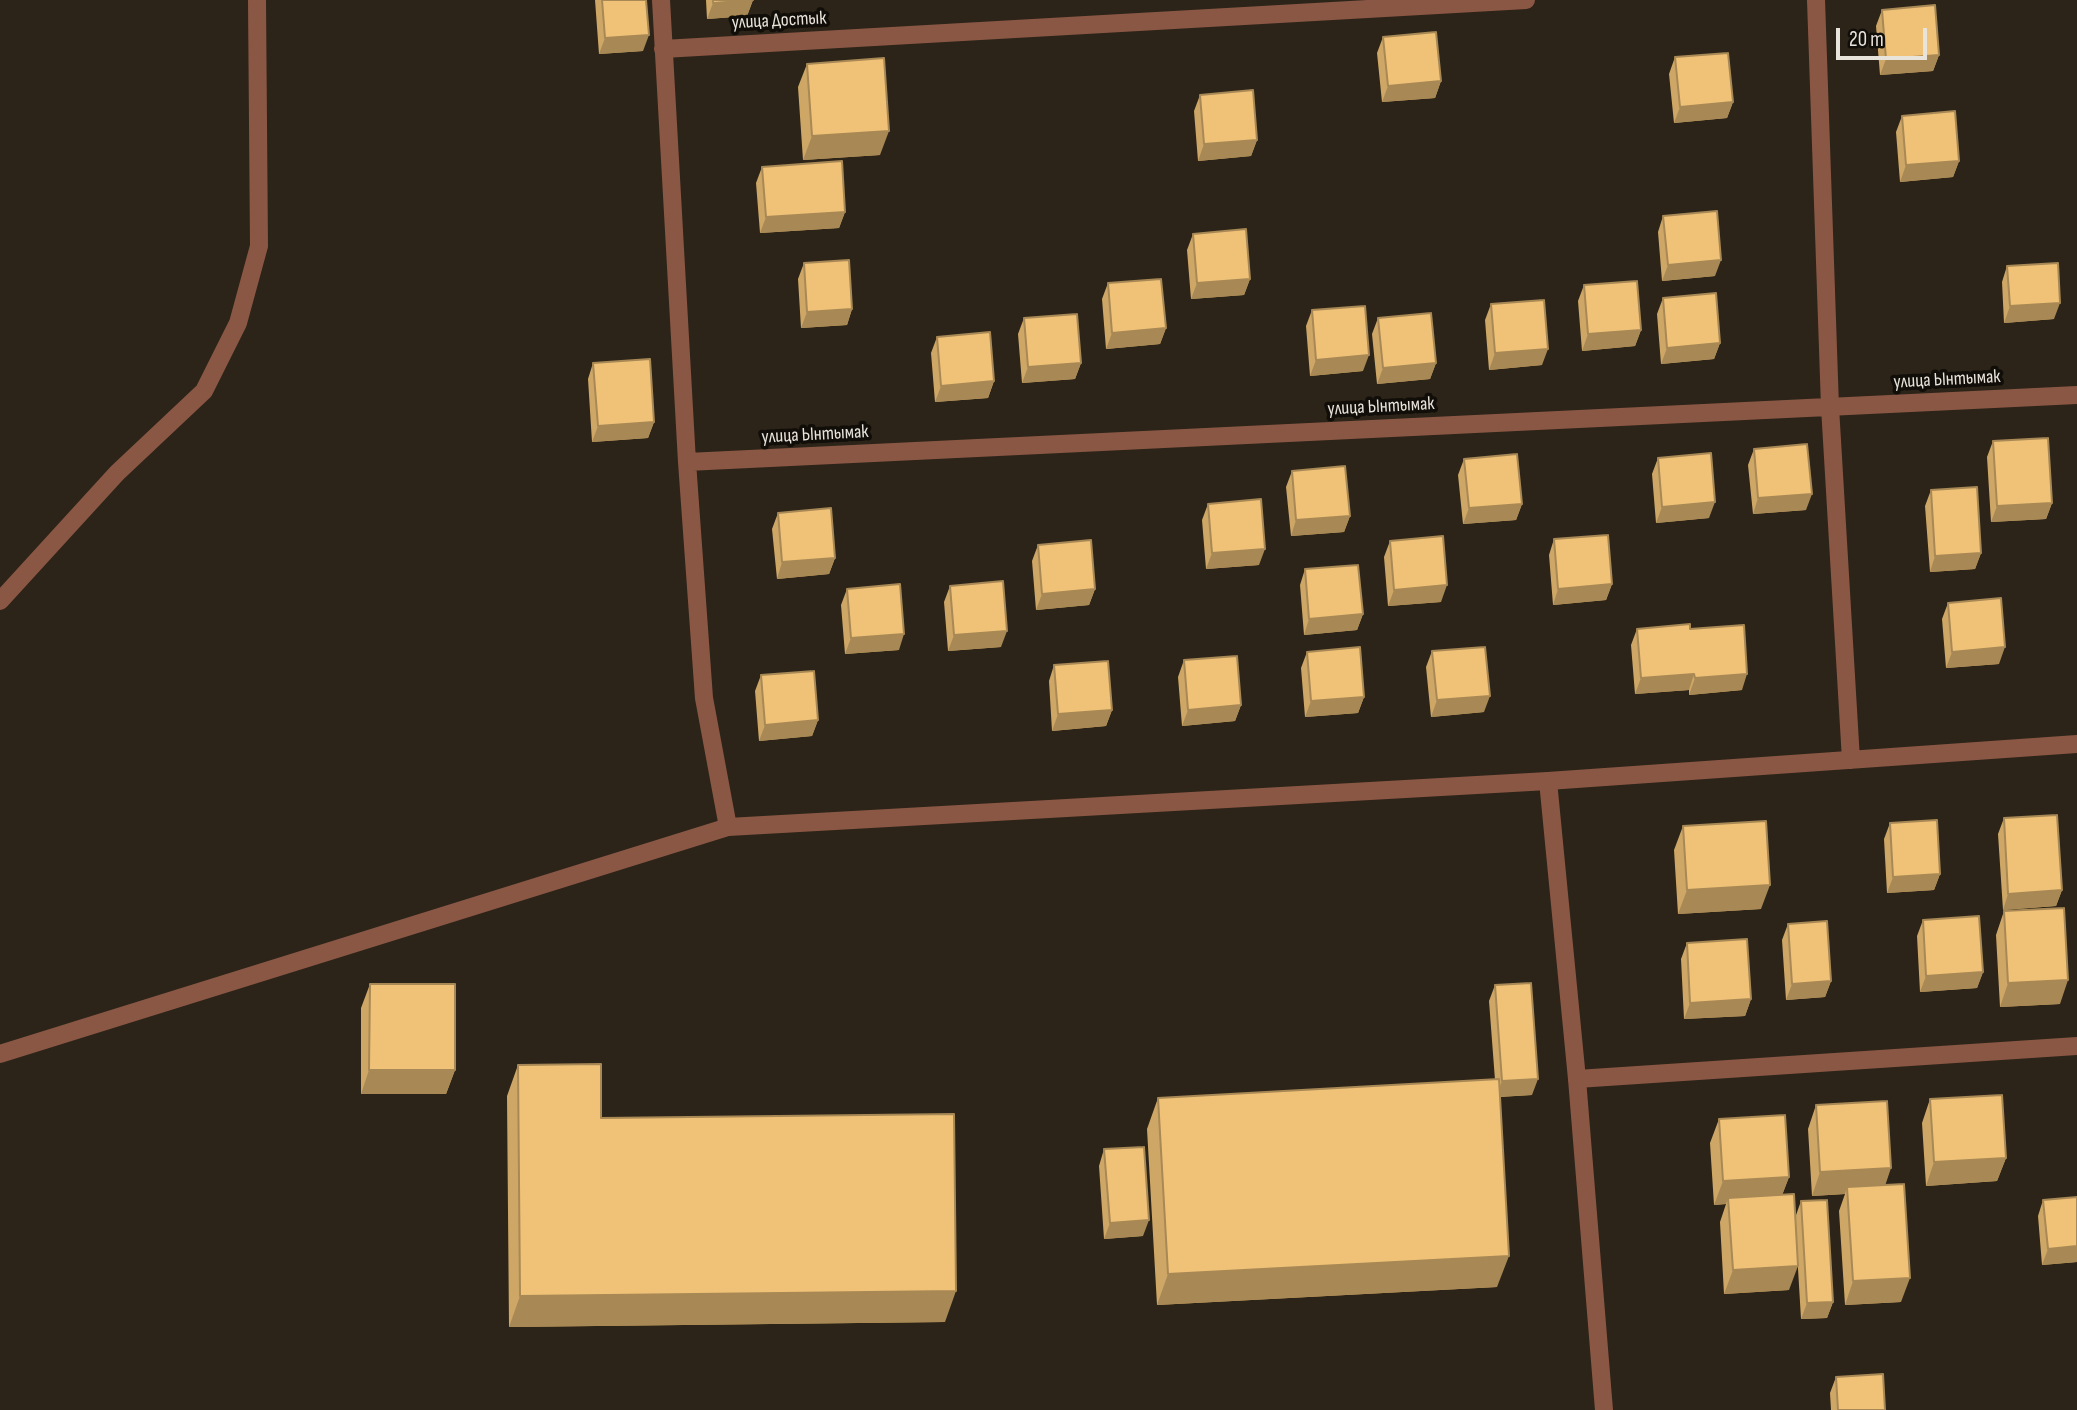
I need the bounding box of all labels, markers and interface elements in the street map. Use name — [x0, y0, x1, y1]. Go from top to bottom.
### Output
street label: улица Достык — [731, 7, 827, 35]
scale bar — [1839, 14, 1930, 58]
text: 20 m — [1849, 27, 1884, 52]
street label: улица Ынтымак — [1893, 366, 2001, 394]
street label: улица Ынтымак — [1327, 393, 1435, 421]
street label: улица Ынтымак — [761, 421, 869, 449]

